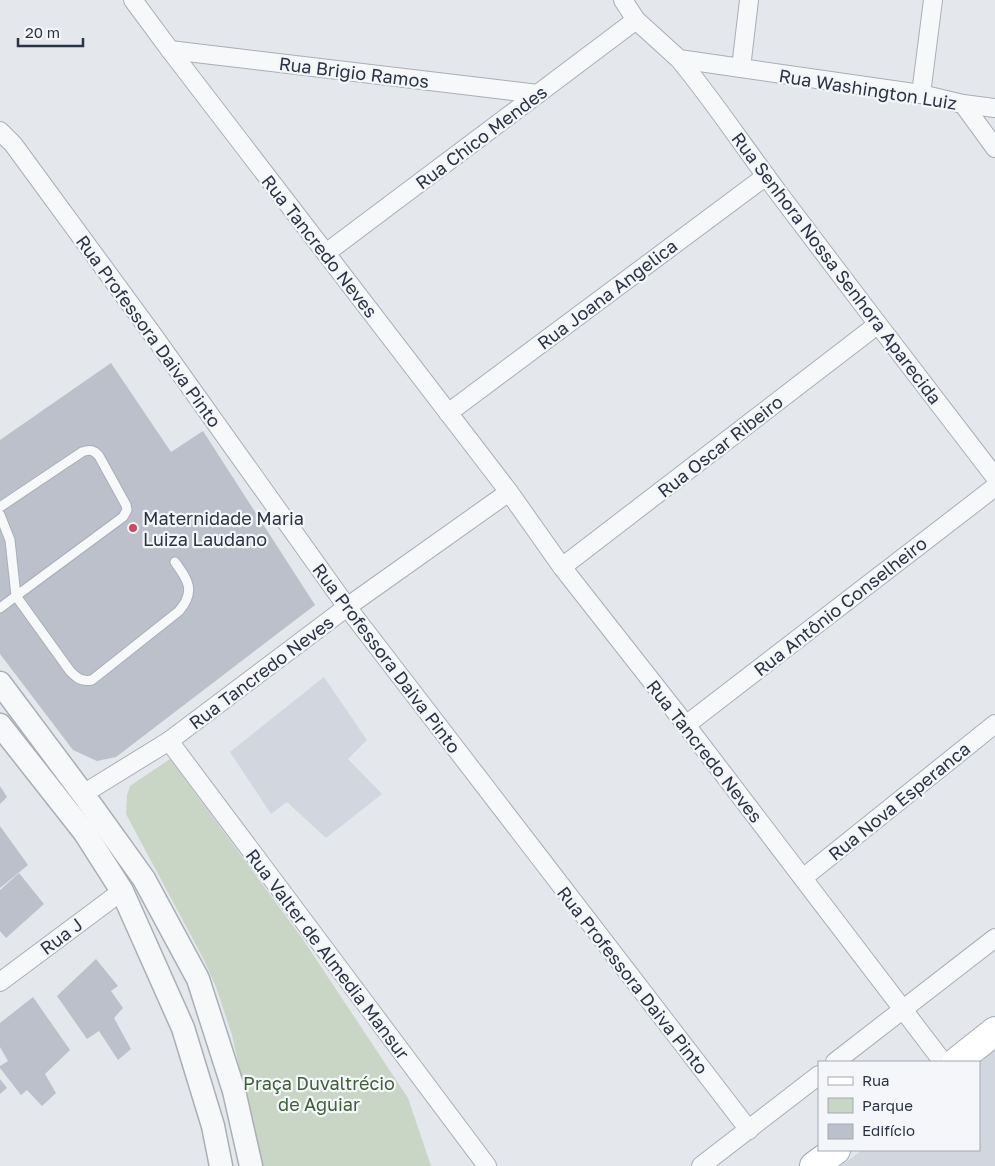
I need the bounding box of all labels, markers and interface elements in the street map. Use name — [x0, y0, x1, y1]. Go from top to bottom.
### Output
scale bar — [18, 15, 82, 47]
text: 20 m — [25, 23, 60, 41]
street label: Rua Brigio Ramos — [278, 52, 430, 92]
street label: Rua Washington Luiz — [777, 64, 959, 114]
street label: Rua Chico Mendes — [411, 80, 551, 194]
street label: Rua Senhora Nossa Senhora Aparecida — [727, 128, 947, 408]
street label: Rua Tancredo Neves — [257, 170, 383, 322]
street label: Rua Professora Daiva Pinto — [72, 231, 226, 431]
street label: Rua Joana Angelica — [533, 234, 681, 354]
street label: Rua Oscar Ribeiro — [653, 390, 787, 502]
place label: Maternidade Maria Luiza Laudano — [143, 507, 304, 550]
marker: Maternidade Maria Luiza Laudano — [127, 522, 139, 534]
street label: Rua Antônio Conselheiro — [749, 532, 931, 680]
street label: Rua Professora Daiva Pinto — [308, 559, 466, 757]
street label: Rua Tancredo Neves — [184, 611, 338, 733]
street label: Rua Tancredo Neves — [642, 675, 768, 827]
street label: Rua Nova Esperanca — [824, 737, 974, 865]
street label: Rua Valter de Almedia Mansur — [242, 844, 414, 1064]
street label: Rua Professora Daiva Pinto — [553, 882, 713, 1078]
street label: Rua J — [35, 913, 87, 959]
legend — [818, 1061, 980, 1151]
text: Rua — [862, 1071, 889, 1089]
park label: Praça Duvaltrécio de Aguiar — [243, 1072, 395, 1115]
text: Parque — [862, 1096, 913, 1114]
text: Edifício — [862, 1121, 915, 1139]

